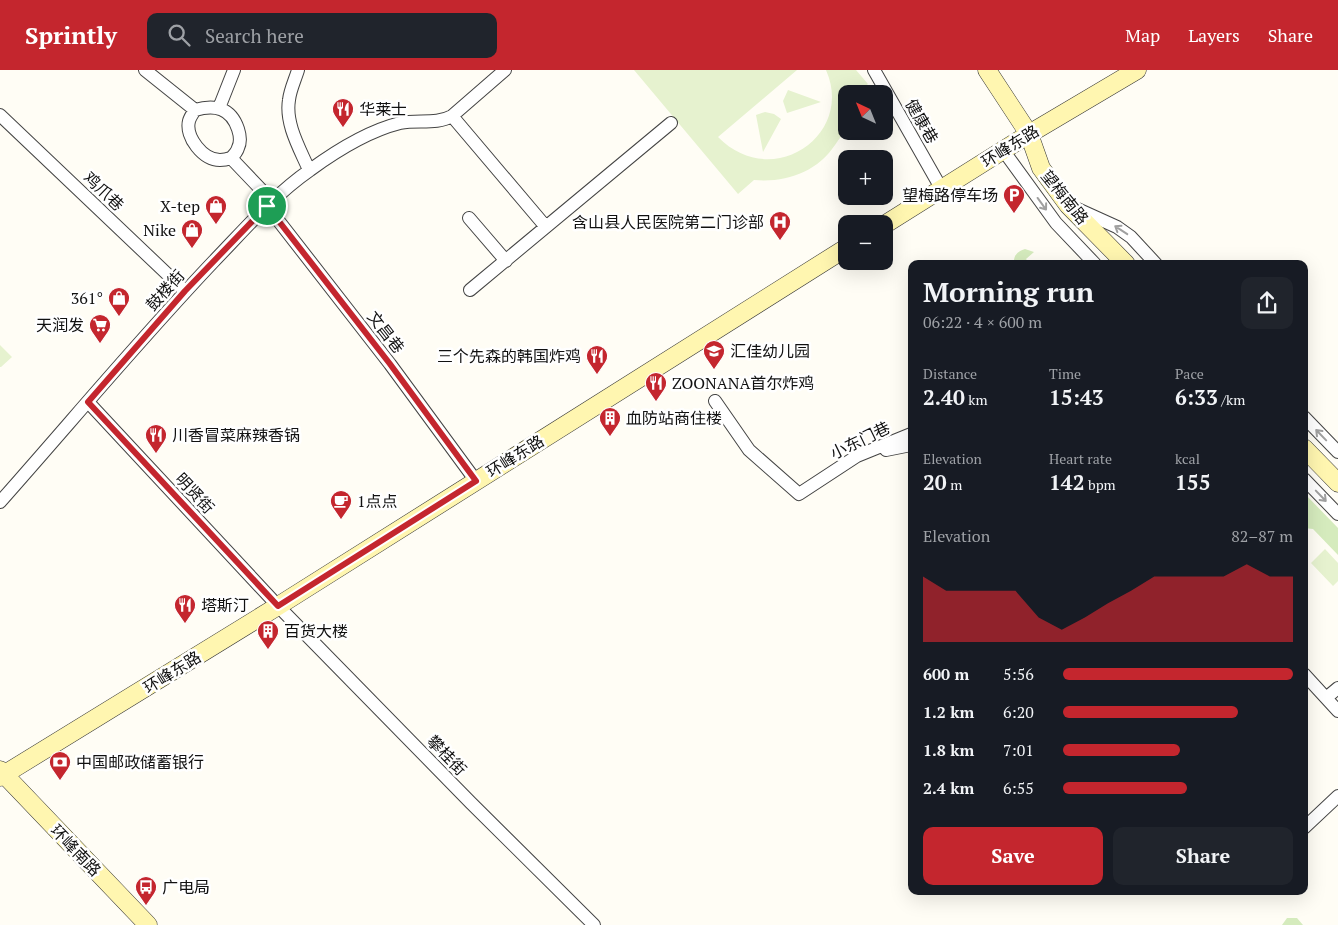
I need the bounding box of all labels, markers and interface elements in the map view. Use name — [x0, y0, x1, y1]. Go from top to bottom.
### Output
search box — [147, 13, 497, 58]
text: Sprintly — [25, 19, 117, 51]
icon: search — [165, 21, 193, 49]
text: Search here — [205, 23, 304, 48]
text: Map — [1125, 23, 1160, 47]
text: Layers — [1188, 23, 1240, 47]
text: Share — [1268, 23, 1313, 47]
north arrow — [838, 85, 892, 140]
map controls — [838, 85, 893, 270]
street label: 健康巷 — [900, 95, 944, 147]
restaurant icon: 华莱士 — [331, 97, 355, 128]
place label: 华莱士 — [359, 98, 407, 120]
street label: 环峰东路 — [977, 120, 1043, 172]
button: + — [838, 150, 893, 205]
street label: 望梅南路 — [1036, 165, 1094, 229]
street label: 鸡爪巷 — [79, 166, 129, 216]
parking icon: 望梅路停车场 — [1002, 183, 1026, 214]
place label: 望梅路停车场 — [902, 184, 998, 206]
pin — [246, 185, 288, 227]
icon: arrive — [253, 192, 281, 220]
shop icon: X-tep — [204, 194, 228, 225]
place label: X-tep — [160, 195, 200, 217]
one-way arrow — [1037, 197, 1047, 211]
hospital icon: 含山县人民医院第二门诊部 — [768, 210, 792, 241]
place label: 含山县人民医院第二门诊部 — [572, 211, 764, 233]
button: − — [838, 215, 893, 270]
shop icon: Nike — [180, 218, 204, 249]
place label: Nike — [143, 219, 176, 241]
one-way arrow — [1114, 225, 1128, 235]
street label: 鼓楼街 — [141, 265, 189, 315]
text: Morning run — [923, 273, 1094, 310]
button: share — [1241, 277, 1293, 329]
shop icon: 361° — [107, 286, 131, 317]
place label: 361° — [71, 287, 103, 309]
street label: 文昌巷 — [363, 306, 409, 358]
text: 06:22 · 4 × 600 m — [923, 311, 1042, 333]
supermarket icon: 天润发 — [88, 313, 112, 344]
place label: 天润发 — [36, 314, 84, 336]
school or university icon: 汇佳幼儿园 — [702, 339, 726, 370]
place label: 汇佳幼儿园 — [730, 340, 810, 362]
restaurant icon: 三个先森的韩国炸鸡 — [585, 344, 609, 375]
place label: 三个先森的韩国炸鸡 — [437, 345, 581, 367]
text: Distance — [923, 364, 977, 383]
text: Time — [1049, 364, 1081, 383]
text: Pace — [1175, 364, 1204, 383]
restaurant icon: ZOONANA首尔炸鸡 — [644, 371, 668, 402]
place label: ZOONANA首尔炸鸡 — [672, 372, 814, 394]
text: 2.40 — [923, 383, 965, 411]
text: 15:43 — [1049, 383, 1104, 411]
text: 6:33 — [1175, 383, 1218, 411]
text: km — [965, 390, 988, 409]
text: /km — [1218, 390, 1245, 409]
building icon: 血防站商住楼 — [598, 406, 622, 437]
place label: 血防站商住楼 — [626, 407, 722, 429]
street label: 小东门巷 — [826, 416, 894, 464]
restaurant icon: 川香冒菜麻辣香锅 — [144, 423, 168, 454]
place label: 川香冒菜麻辣香锅 — [172, 424, 300, 446]
one-way arrow — [1315, 428, 1327, 441]
street label: 环峰东路 — [482, 430, 548, 482]
text: Elevation — [923, 449, 982, 468]
text: Heart rate — [1049, 449, 1112, 468]
text: kcal — [1175, 449, 1200, 468]
street label: 明贤街 — [171, 468, 219, 518]
text: 20 — [923, 468, 947, 496]
text: 142 — [1049, 468, 1085, 496]
text: 155 — [1175, 468, 1211, 496]
text: m — [947, 475, 962, 494]
text: bpm — [1085, 475, 1116, 494]
cafe icon: 1点点 — [329, 489, 353, 520]
place label: 1点点 — [357, 490, 398, 512]
one-way arrow — [1315, 490, 1327, 503]
text: Elevation — [923, 525, 990, 547]
text: 82–87 m — [1231, 525, 1293, 547]
restaurant icon: 塔斯汀 — [173, 593, 197, 624]
place label: 塔斯汀 — [201, 594, 249, 616]
building icon: 百货大楼 — [256, 619, 280, 650]
place label: 百货大楼 — [284, 620, 348, 642]
street label: 环峰东路 — [139, 646, 205, 698]
text: 600 m — [923, 663, 969, 685]
text: 5:56 — [1003, 663, 1034, 685]
text: 1.2 km — [923, 701, 974, 723]
text: 6:20 — [1003, 701, 1034, 723]
street label: 攀桂街 — [422, 730, 472, 780]
text: 1.8 km — [923, 739, 974, 761]
text: 7:01 — [1003, 739, 1034, 761]
bank icon: 中国邮政储蓄银行 — [48, 750, 72, 781]
place label: 中国邮政储蓄银行 — [76, 751, 204, 773]
text: 2.4 km — [923, 777, 974, 799]
text: 6:55 — [1003, 777, 1034, 799]
street label: 环峰南路 — [46, 819, 106, 881]
button: Save — [923, 827, 1103, 885]
button: Share — [1113, 827, 1293, 885]
bus stop icon: 广电局 — [134, 875, 158, 906]
place label: 广电局 — [162, 876, 210, 898]

